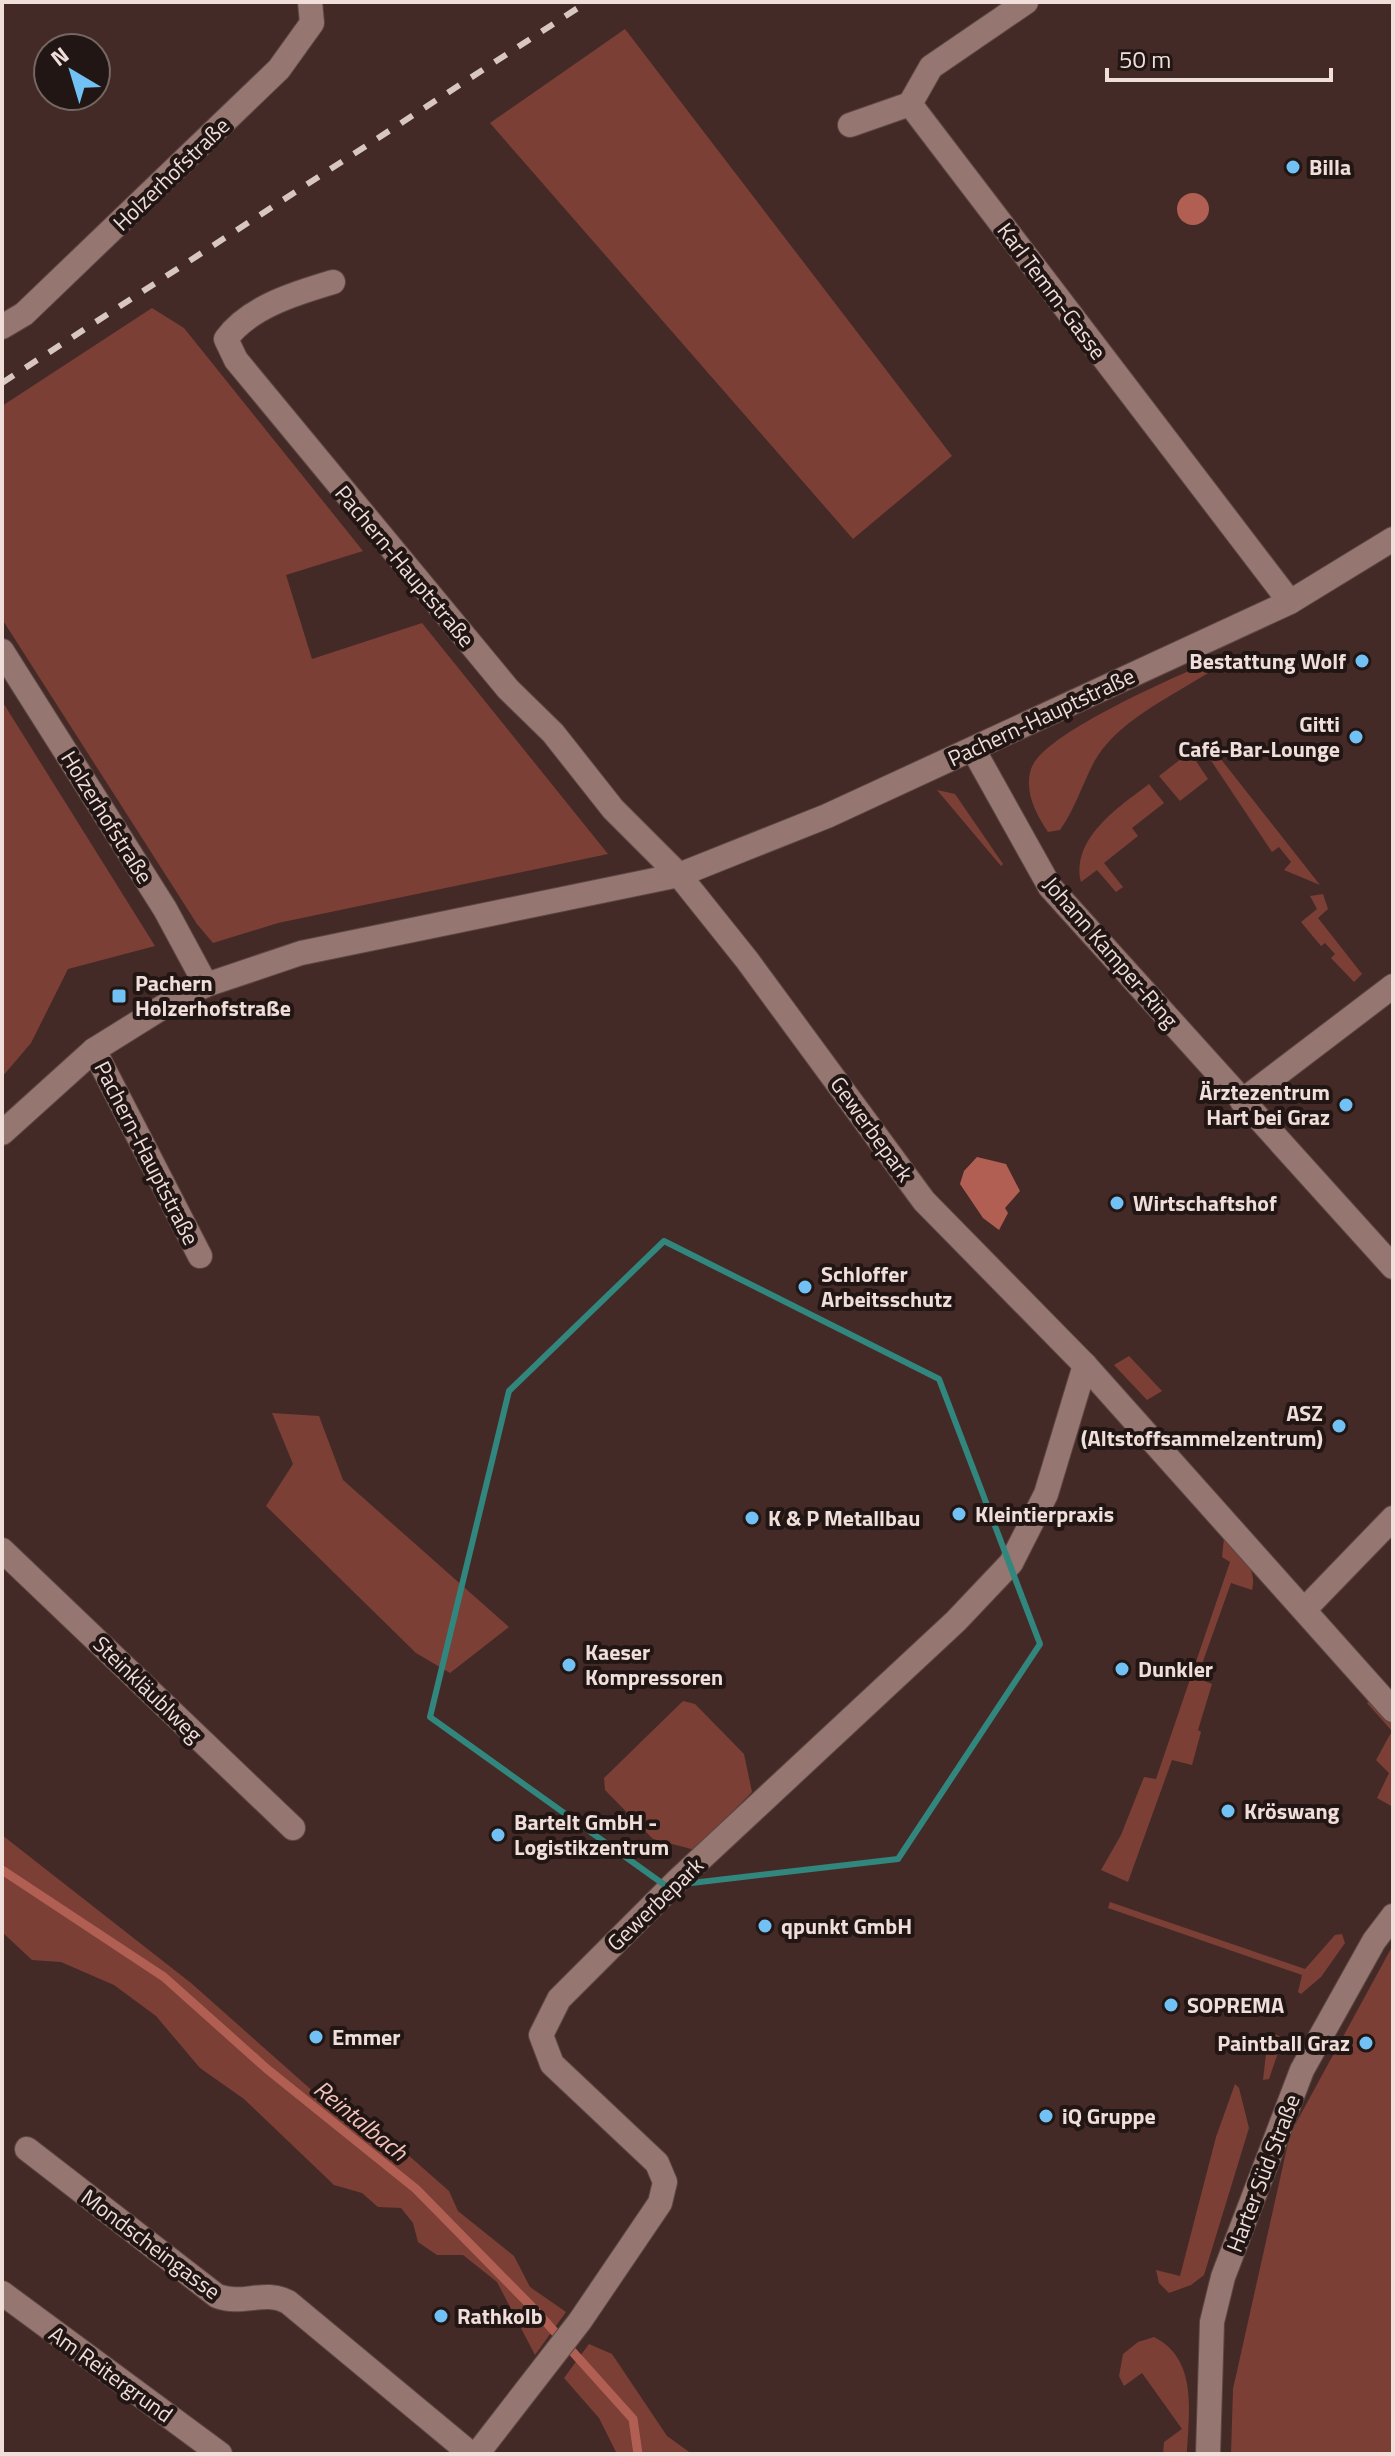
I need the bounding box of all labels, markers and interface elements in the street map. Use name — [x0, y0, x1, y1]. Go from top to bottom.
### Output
north arrow — [32, 32, 112, 112]
scale bar — [1107, 32, 1331, 82]
text: N — [43, 38, 76, 74]
text: 50 m — [1119, 41, 1171, 77]
street label: Holzerhofstraße — [105, 109, 237, 239]
place label: Billa — [1309, 150, 1351, 184]
marker: Billa — [1284, 158, 1302, 176]
street label: Karl Temm-Gasse — [989, 215, 1115, 367]
street label: Pachern-Hauptstraße — [327, 477, 483, 655]
place label: Bestattung Wolf — [1189, 644, 1346, 678]
marker: Bestattung Wolf — [1353, 652, 1371, 670]
street label: Pachern-Hauptstraße — [942, 659, 1140, 775]
place label: Gitti Café-Bar-Lounge — [1178, 707, 1340, 766]
marker: Gitti Café-Bar-Lounge — [1347, 728, 1365, 746]
street label: Holzerhofstraße — [53, 744, 161, 890]
street label: Johann Kamper-Ring — [1035, 869, 1187, 1035]
place label: Pachern Holzerhofstraße — [135, 966, 291, 1025]
marker: Pachern Holzerhofstraße — [110, 987, 128, 1005]
street label: Pachern-Hauptstraße — [86, 1055, 208, 1251]
street label: Gewerbepark — [822, 1069, 922, 1189]
place label: Ärztezentrum Hart bei Graz — [1199, 1075, 1330, 1134]
marker: Ärztezentrum Hart bei Graz — [1337, 1096, 1355, 1114]
place label: Wirtschaftshof — [1133, 1186, 1277, 1220]
marker: Wirtschaftshof — [1108, 1194, 1126, 1212]
place label: Schloffer Arbeitsschutz — [821, 1257, 952, 1316]
marker: Schloffer Arbeitsschutz — [796, 1278, 814, 1296]
place label: ASZ (Altstoffsammelzentrum) — [1081, 1396, 1323, 1455]
marker: ASZ (Altstoffsammelzentrum) — [1330, 1417, 1348, 1435]
place label: Kleintierpraxis — [975, 1497, 1114, 1531]
place label: K & P Metallbau — [768, 1501, 920, 1535]
marker: Kleintierpraxis — [950, 1505, 968, 1523]
marker: K & P Metallbau — [743, 1509, 761, 1527]
street label: Steinkläublweg — [85, 1628, 211, 1750]
place label: Kaeser Kompressoren — [585, 1635, 723, 1694]
place label: Dunkler — [1138, 1652, 1213, 1686]
marker: Kaeser Kompressoren — [560, 1656, 578, 1674]
marker: Dunkler — [1113, 1660, 1131, 1678]
place label: Kröswang — [1244, 1794, 1340, 1828]
marker: Kröswang — [1219, 1802, 1237, 1820]
place label: Bartelt GmbH - Logistikzentrum — [514, 1805, 669, 1864]
marker: Bartelt GmbH - Logistikzentrum — [489, 1826, 507, 1844]
street label: Gewerbepark — [599, 1849, 712, 1959]
place label: qpunkt GmbH — [781, 1909, 912, 1943]
marker: qpunkt GmbH — [756, 1917, 774, 1935]
place label: SOPREMA — [1187, 1988, 1284, 2022]
marker: SOPREMA — [1162, 1996, 1180, 2014]
place label: Emmer — [332, 2020, 401, 2054]
place label: Paintball Graz — [1217, 2026, 1350, 2060]
marker: Emmer — [307, 2028, 325, 2046]
marker: Paintball Graz — [1357, 2034, 1375, 2052]
water label: Reintalbach — [306, 2071, 417, 2170]
street label: Harter Süd Straße — [1217, 2089, 1309, 2257]
place label: iQ Gruppe — [1062, 2099, 1156, 2133]
marker: iQ Gruppe — [1037, 2107, 1055, 2125]
street label: Mondscheingasse — [74, 2180, 228, 2308]
place label: Rathkolb — [457, 2299, 543, 2333]
marker: Rathkolb — [432, 2307, 450, 2325]
street label: Am Reitergrund — [42, 2317, 180, 2431]

